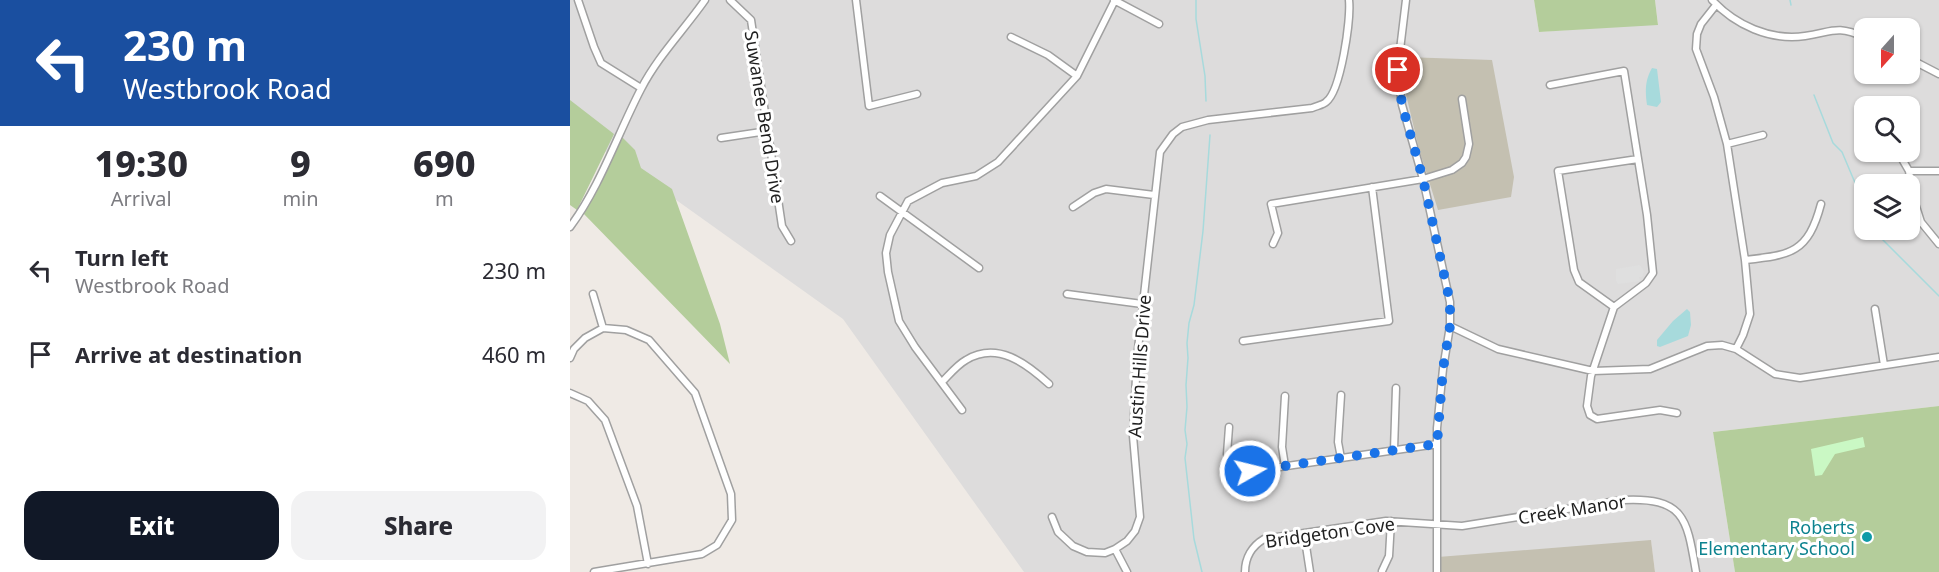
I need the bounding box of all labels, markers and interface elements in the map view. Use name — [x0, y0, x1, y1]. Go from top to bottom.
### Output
text: 230 m — [123, 16, 247, 73]
north arrow — [1854, 18, 1920, 84]
map controls — [1854, 18, 1920, 240]
icon: left — [24, 24, 102, 102]
street label: Suwanee Bend Drive — [739, 29, 791, 205]
pin — [1372, 44, 1423, 95]
icon: arrive — [1381, 53, 1414, 86]
text: Westbrook Road — [123, 70, 332, 107]
button: search — [1854, 96, 1920, 162]
text: 19:30 — [94, 139, 188, 188]
text: 9 — [290, 139, 311, 188]
text: 690 — [413, 139, 476, 188]
button: layers — [1854, 174, 1920, 240]
text: Arrival — [111, 185, 172, 212]
text: min — [282, 185, 319, 212]
text: m — [435, 185, 454, 212]
text: Turn left — [75, 242, 169, 272]
icon: left — [24, 254, 57, 287]
text: 230 m — [482, 255, 546, 285]
text: Westbrook Road — [75, 272, 230, 299]
street label: Austin Hills Drive — [1122, 294, 1156, 438]
icon: arrive — [24, 338, 57, 371]
text: Arrive at destination — [75, 339, 302, 369]
text: 460 m — [482, 339, 546, 369]
position arrow — [1218, 439, 1282, 503]
street label: Creek Manor — [1516, 489, 1628, 529]
button: Exit — [24, 491, 279, 560]
button: Share — [291, 491, 546, 560]
street label: Bridgeton Cove — [1264, 511, 1396, 553]
place label: Roberts Elementary School — [1698, 515, 1855, 560]
marker: Roberts Elementary School — [1860, 530, 1874, 544]

